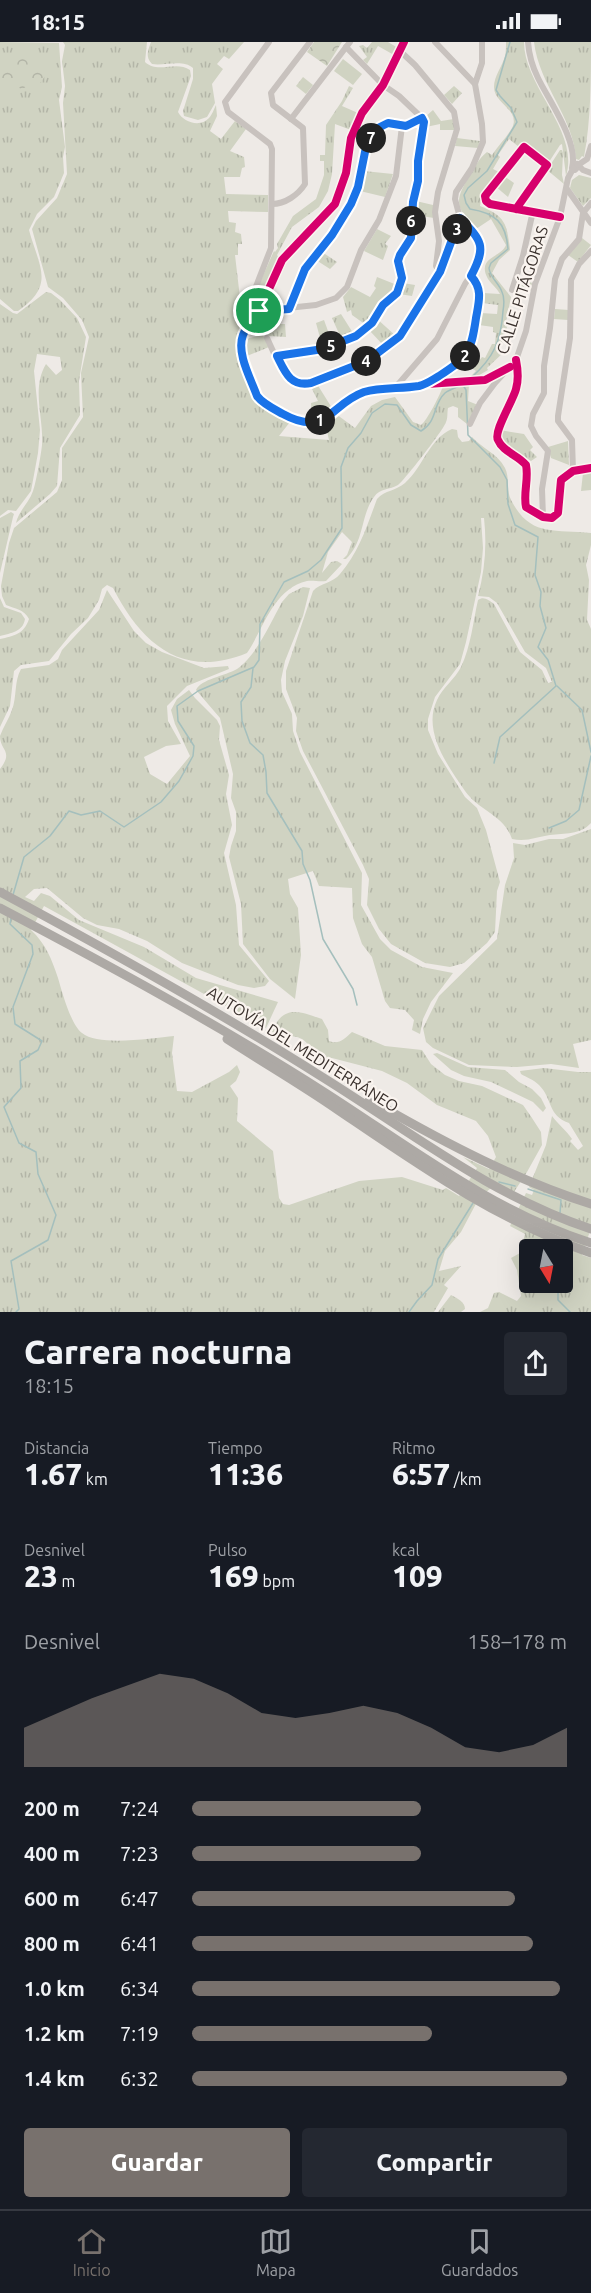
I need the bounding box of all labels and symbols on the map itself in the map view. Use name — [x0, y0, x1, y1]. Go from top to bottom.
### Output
pin: 7 — [356, 123, 386, 153]
pin: 6 — [396, 206, 426, 236]
pin: 3 — [442, 214, 472, 244]
street label: CALLE PITÁGORAS — [491, 223, 551, 356]
pin — [233, 285, 284, 336]
pin: 5 — [316, 331, 346, 361]
pin: 2 — [450, 341, 480, 371]
pin: 4 — [351, 346, 381, 376]
pin: 1 — [305, 405, 335, 435]
street label: AUTOVÍA DEL MEDITERRÁNEO — [204, 981, 403, 1115]
north arrow — [519, 1239, 573, 1293]

